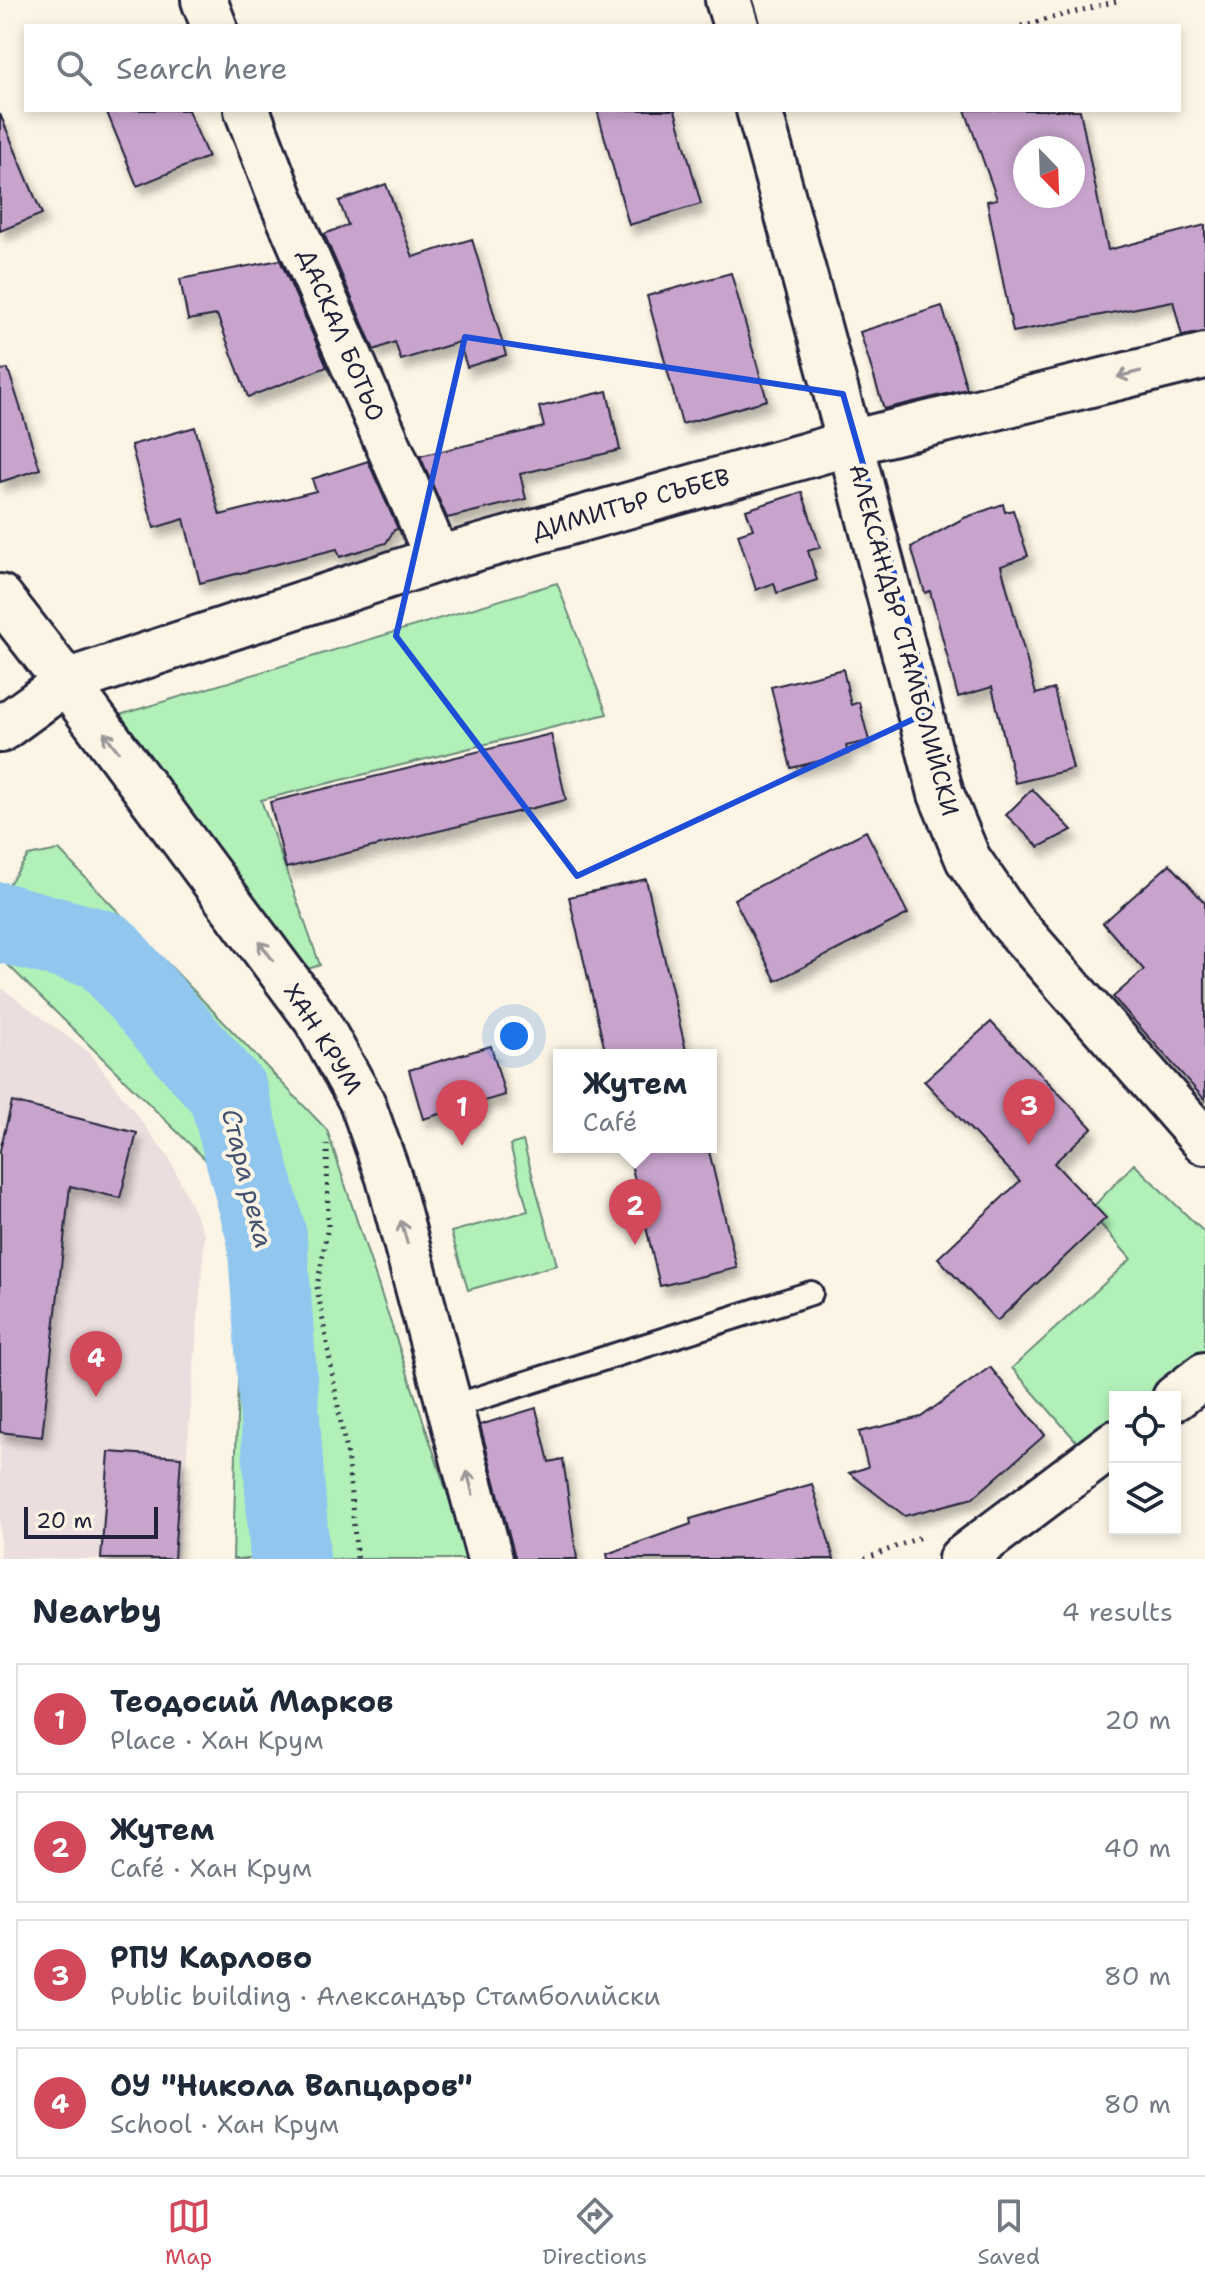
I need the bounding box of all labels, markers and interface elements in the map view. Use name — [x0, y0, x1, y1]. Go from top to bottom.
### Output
search box — [24, 24, 1181, 112]
icon: search — [52, 46, 96, 90]
text: Search here — [116, 48, 287, 89]
north arrow — [1013, 136, 1085, 208]
street label: ДАСКАЛ БОТЬО — [290, 244, 392, 426]
one-way arrow — [1117, 368, 1143, 383]
street label: ДИМИТЪР СЪБЕВ — [528, 460, 734, 548]
street label: АЛЕКСАНДЪР СТАМБОЛИЙСКИ — [842, 460, 966, 820]
one-way arrow — [103, 732, 119, 754]
one-way arrow — [257, 941, 274, 963]
street label: ХАН КРУМ — [276, 978, 370, 1100]
your location — [494, 1016, 534, 1056]
popup — [553, 1049, 717, 1153]
text: Жутем — [583, 1063, 687, 1104]
pin: 3 — [1003, 1079, 1055, 1145]
pin: 1 — [436, 1080, 488, 1146]
text: Café — [583, 1104, 638, 1139]
water label: Стара река — [214, 1105, 282, 1251]
pin: 2 — [609, 1179, 661, 1245]
one-way arrow — [396, 1220, 411, 1245]
pin: 4 — [70, 1331, 122, 1397]
map controls — [1109, 1391, 1181, 1535]
button: locate — [1109, 1391, 1181, 1463]
button: layers — [1109, 1463, 1181, 1535]
one-way arrow — [462, 1471, 477, 1497]
scale bar — [24, 1503, 158, 1539]
text: 20 m — [36, 1506, 93, 1535]
text: Nearby — [32, 1588, 162, 1634]
text: 4 results — [1061, 1594, 1173, 1629]
text: Теодосий Марков — [110, 1681, 393, 1722]
text: 1 — [54, 1702, 66, 1737]
text: 20 m — [1104, 1702, 1171, 1737]
text: Place · Хан Крум — [110, 1722, 324, 1757]
text: Жутем — [110, 1809, 214, 1850]
text: 2 — [51, 1830, 69, 1865]
text: 40 m — [1104, 1830, 1171, 1865]
text: Café · Хан Крум — [110, 1850, 312, 1885]
text: РПУ Карлово — [110, 1937, 312, 1978]
text: 3 — [51, 1958, 69, 1993]
text: 80 m — [1104, 1958, 1171, 1993]
text: Public building · Александър Стамболийски — [110, 1978, 660, 2013]
text: ОУ "Никола Вапцаров" — [110, 2065, 473, 2106]
text: 4 — [51, 2086, 69, 2121]
text: 80 m — [1104, 2086, 1171, 2121]
text: School · Хан Крум — [110, 2106, 339, 2141]
tab: Map — [165, 2194, 212, 2271]
tab: Directions — [542, 2194, 647, 2271]
tab: Saved — [977, 2194, 1040, 2271]

